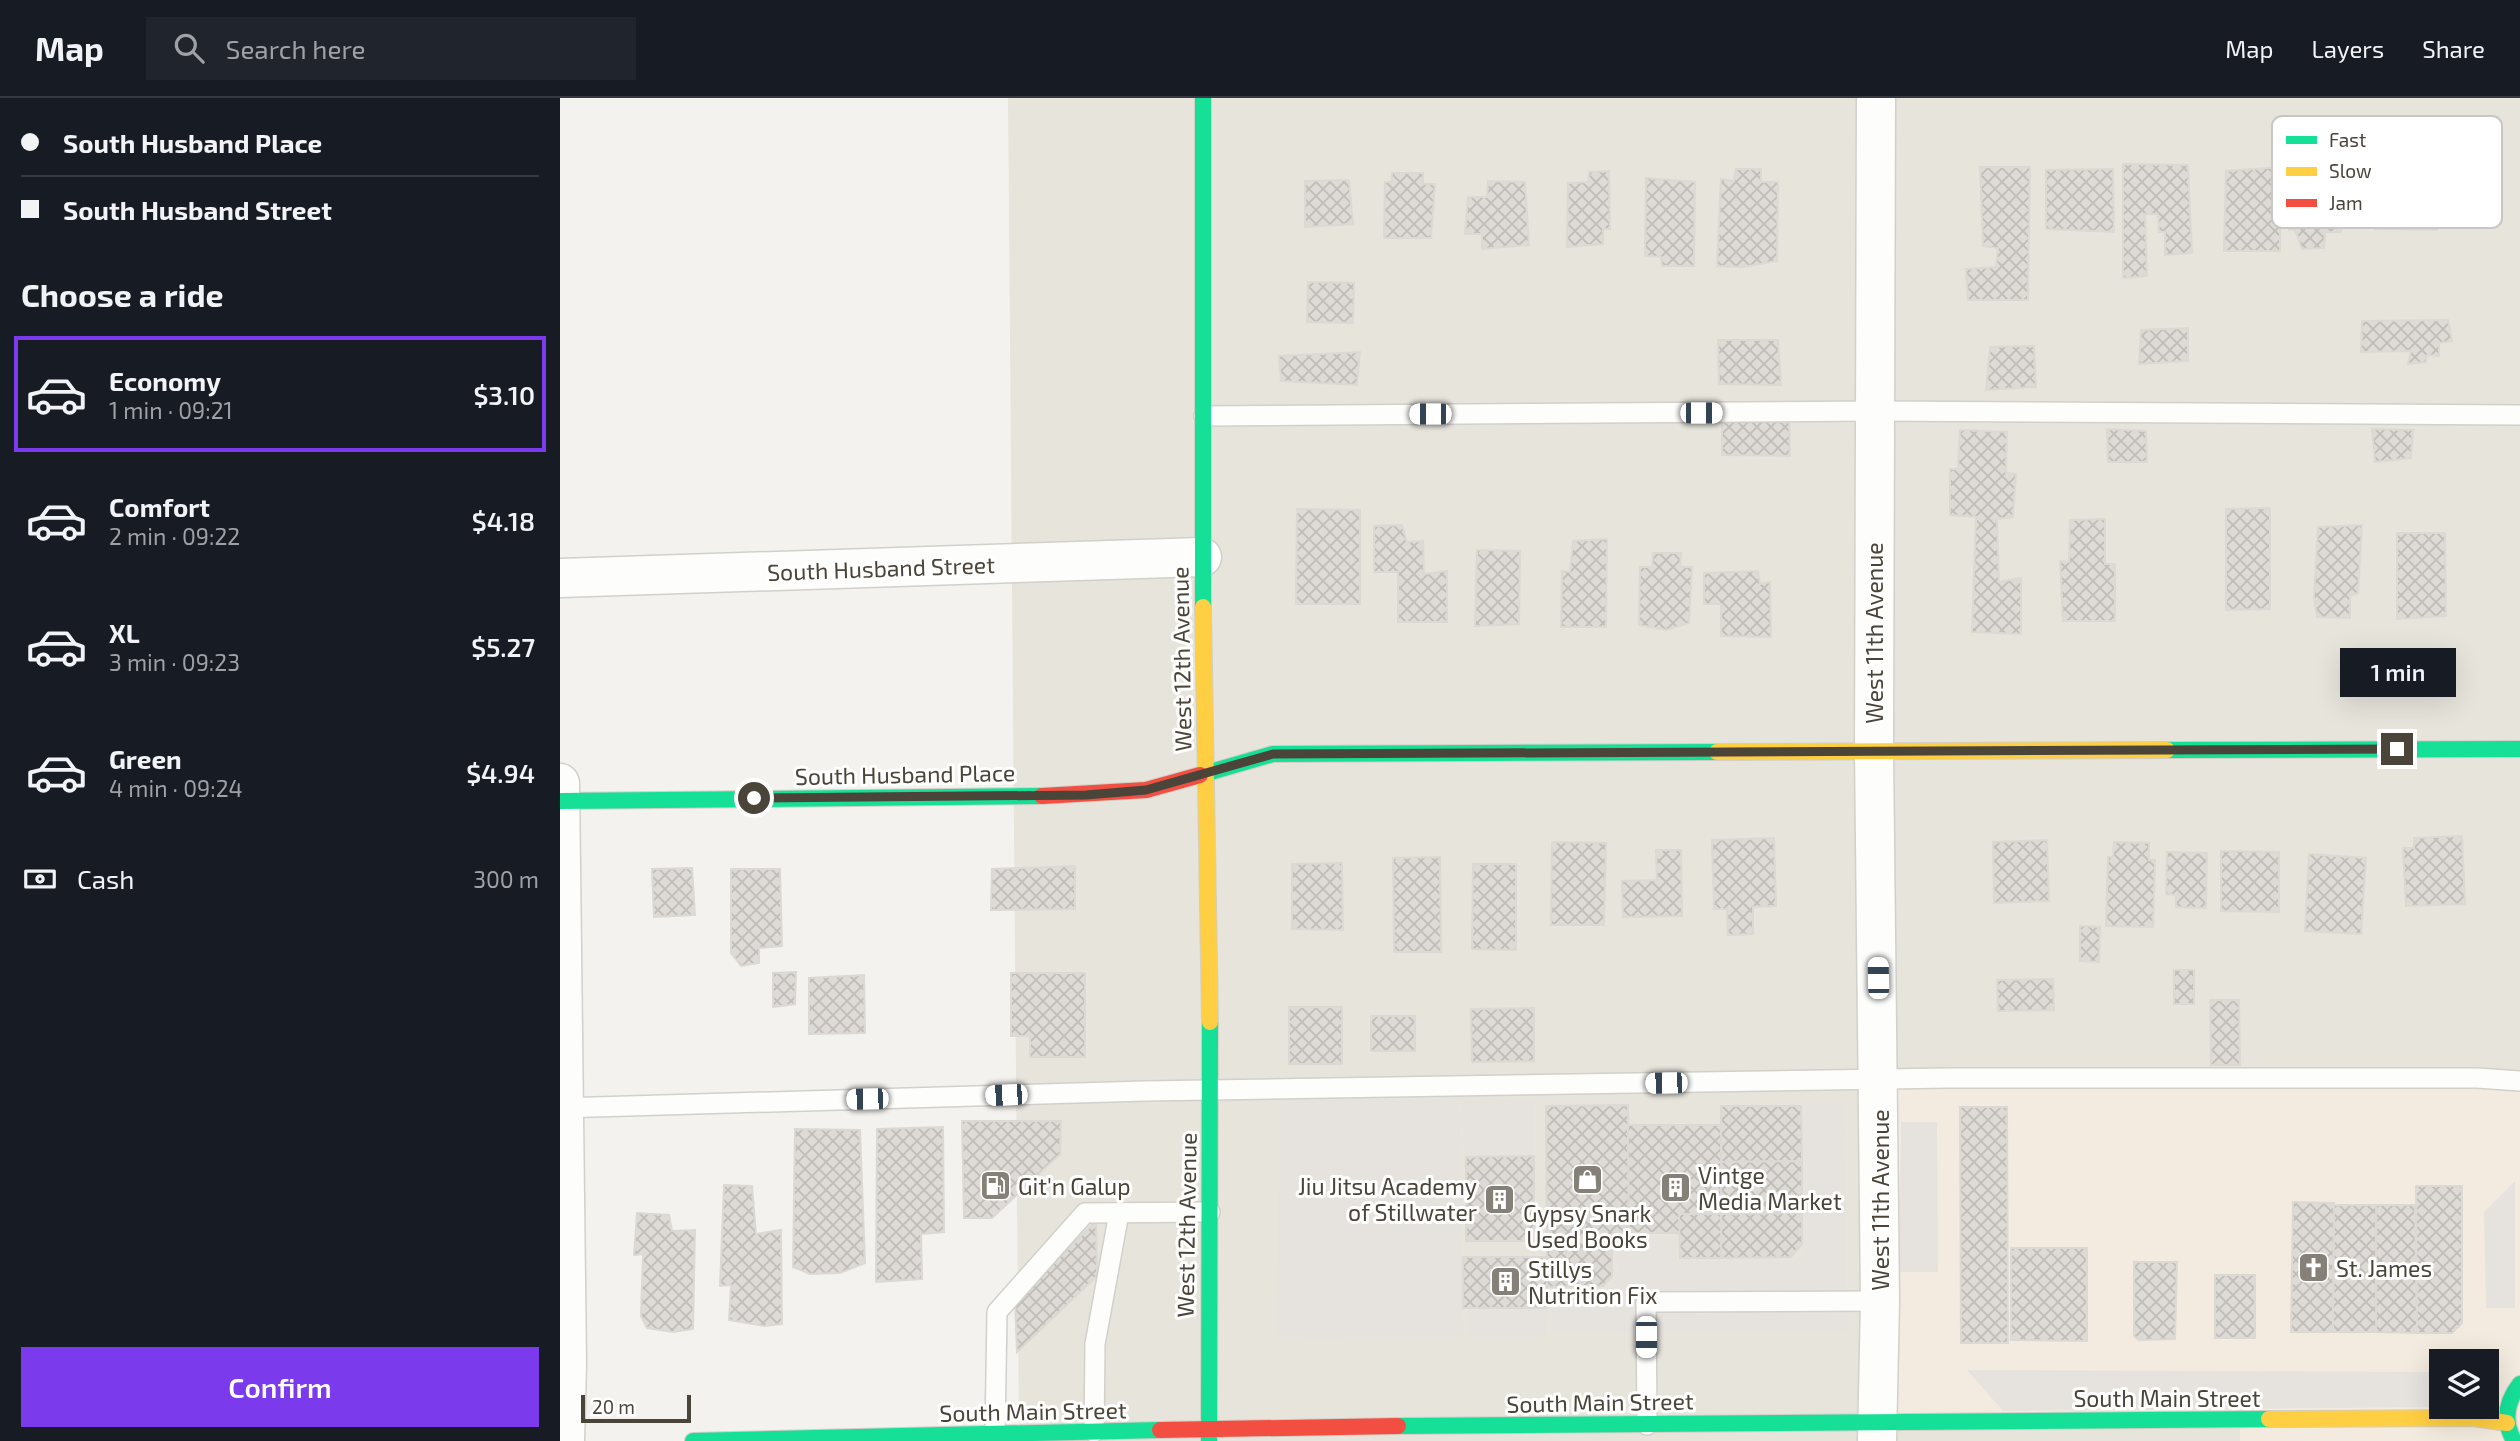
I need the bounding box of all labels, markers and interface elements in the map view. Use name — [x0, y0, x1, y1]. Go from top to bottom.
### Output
search box — [146, 17, 636, 80]
text: Map — [35, 28, 104, 68]
icon: search — [170, 29, 208, 67]
text: Search here — [226, 33, 365, 64]
text: Map — [2225, 34, 2273, 63]
text: Layers — [2311, 34, 2384, 63]
text: Share — [2422, 34, 2485, 63]
legend — [2272, 116, 2502, 228]
text: South Husband Place — [63, 127, 322, 158]
text: Fast — [2329, 128, 2366, 151]
text: Slow — [2329, 159, 2372, 182]
text: Jam — [2329, 191, 2363, 214]
text: South Husband Street — [63, 194, 332, 225]
text: Choose a ride — [21, 275, 224, 313]
icon: car — [25, 363, 88, 426]
text: Economy — [109, 365, 221, 396]
text: $3.10 — [473, 379, 535, 410]
text: 1 min · 09:21 — [109, 396, 233, 424]
car — [1681, 403, 1723, 424]
car — [1410, 404, 1452, 425]
icon: car — [25, 489, 88, 552]
text: Comfort — [109, 491, 210, 522]
text: $4.18 — [472, 505, 535, 536]
text: 2 min · 09:22 — [109, 522, 240, 550]
street label: West 11th Avenue — [1860, 542, 1888, 724]
street label: South Husband Street — [767, 550, 996, 586]
street label: West 12th Avenue — [1165, 566, 1197, 752]
icon: car — [25, 615, 88, 678]
text: XL — [109, 617, 140, 648]
text: $5.27 — [471, 631, 535, 662]
text: 3 min · 09:23 — [109, 648, 240, 676]
callout: 1 min — [2339, 648, 2455, 696]
text: 1 min — [2371, 658, 2425, 686]
route end — [2381, 733, 2413, 765]
icon: car — [25, 741, 88, 804]
text: Green — [109, 743, 182, 774]
text: $4.94 — [466, 757, 535, 788]
street label: South Husband Place — [795, 758, 1015, 790]
text: 4 min · 09:24 — [109, 774, 243, 802]
route start — [738, 782, 770, 814]
icon: cash — [21, 860, 59, 898]
text: Cash — [77, 863, 134, 894]
text: 300 m — [473, 865, 539, 893]
car — [1868, 957, 1889, 999]
car — [1645, 1072, 1688, 1094]
car — [985, 1084, 1028, 1106]
car — [846, 1088, 889, 1110]
street label: West 11th Avenue — [1866, 1109, 1894, 1291]
street label: West 12th Avenue — [1170, 1132, 1202, 1318]
place label: Vintge Media Market — [1698, 1161, 1842, 1215]
shop icon: Gypsy Snark Used Books — [1570, 1162, 1604, 1196]
fuel station icon: Git'n Galup — [978, 1169, 1012, 1203]
building icon: Vintge Media Market — [1658, 1171, 1692, 1205]
place label: Git'n Galup — [1018, 1172, 1131, 1200]
place label: Jiu Jitsu Academy of Stillwater — [1298, 1172, 1477, 1226]
building icon: Jiu Jitsu Academy of Stillwater — [1483, 1182, 1517, 1216]
place label: Gypsy Snark Used Books — [1523, 1199, 1651, 1253]
church icon: St. James — [2296, 1251, 2330, 1285]
place label: St. James — [2336, 1254, 2432, 1282]
place label: Stillys Nutrition Fix — [1528, 1255, 1657, 1309]
building icon: Stillys Nutrition Fix — [1488, 1265, 1522, 1299]
car — [1636, 1316, 1657, 1358]
button: Confirm — [21, 1347, 539, 1427]
map controls — [2429, 1349, 2499, 1419]
button: layers — [2429, 1349, 2499, 1419]
street label: South Main Street — [2073, 1384, 2261, 1412]
street label: South Main Street — [1506, 1386, 1694, 1418]
scale bar — [581, 1392, 691, 1424]
text: 20 m — [592, 1395, 635, 1418]
street label: South Main Street — [939, 1395, 1127, 1427]

